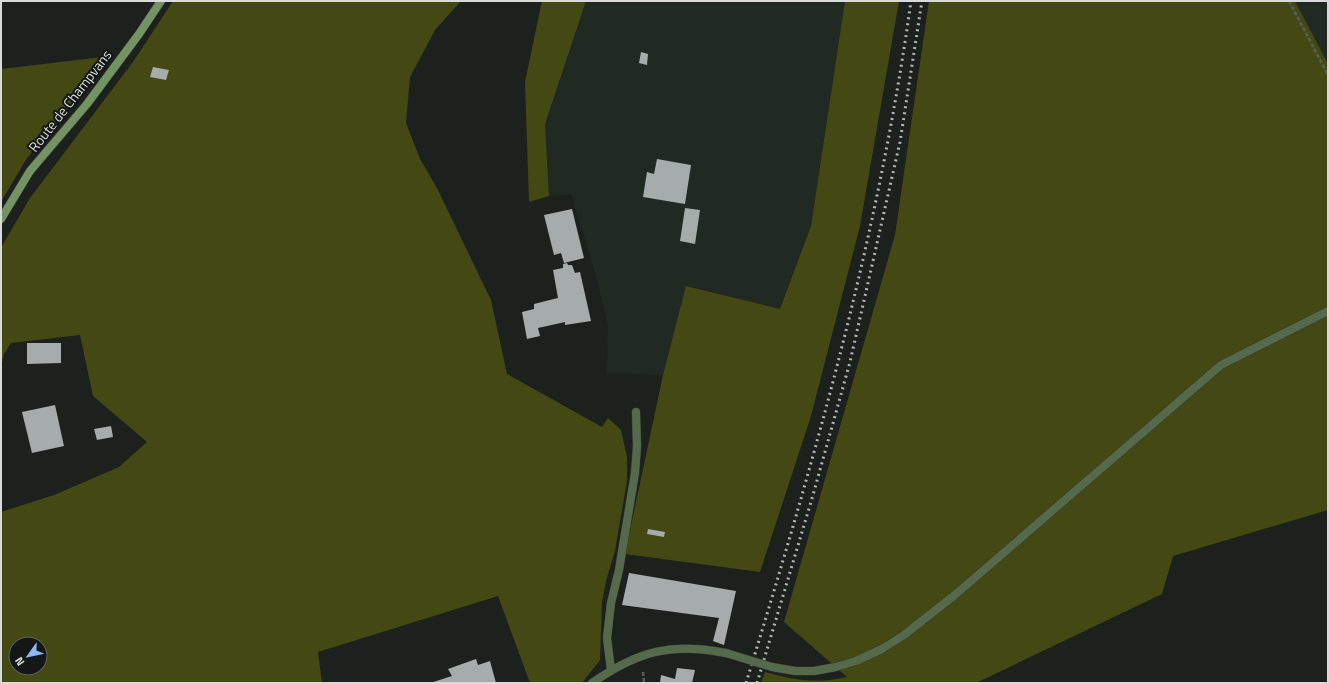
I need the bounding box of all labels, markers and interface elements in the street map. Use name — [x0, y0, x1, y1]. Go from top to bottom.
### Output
street label: Route de Champvans — [23, 45, 116, 156]
north arrow — [8, 636, 48, 676]
text: N — [11, 654, 28, 669]

